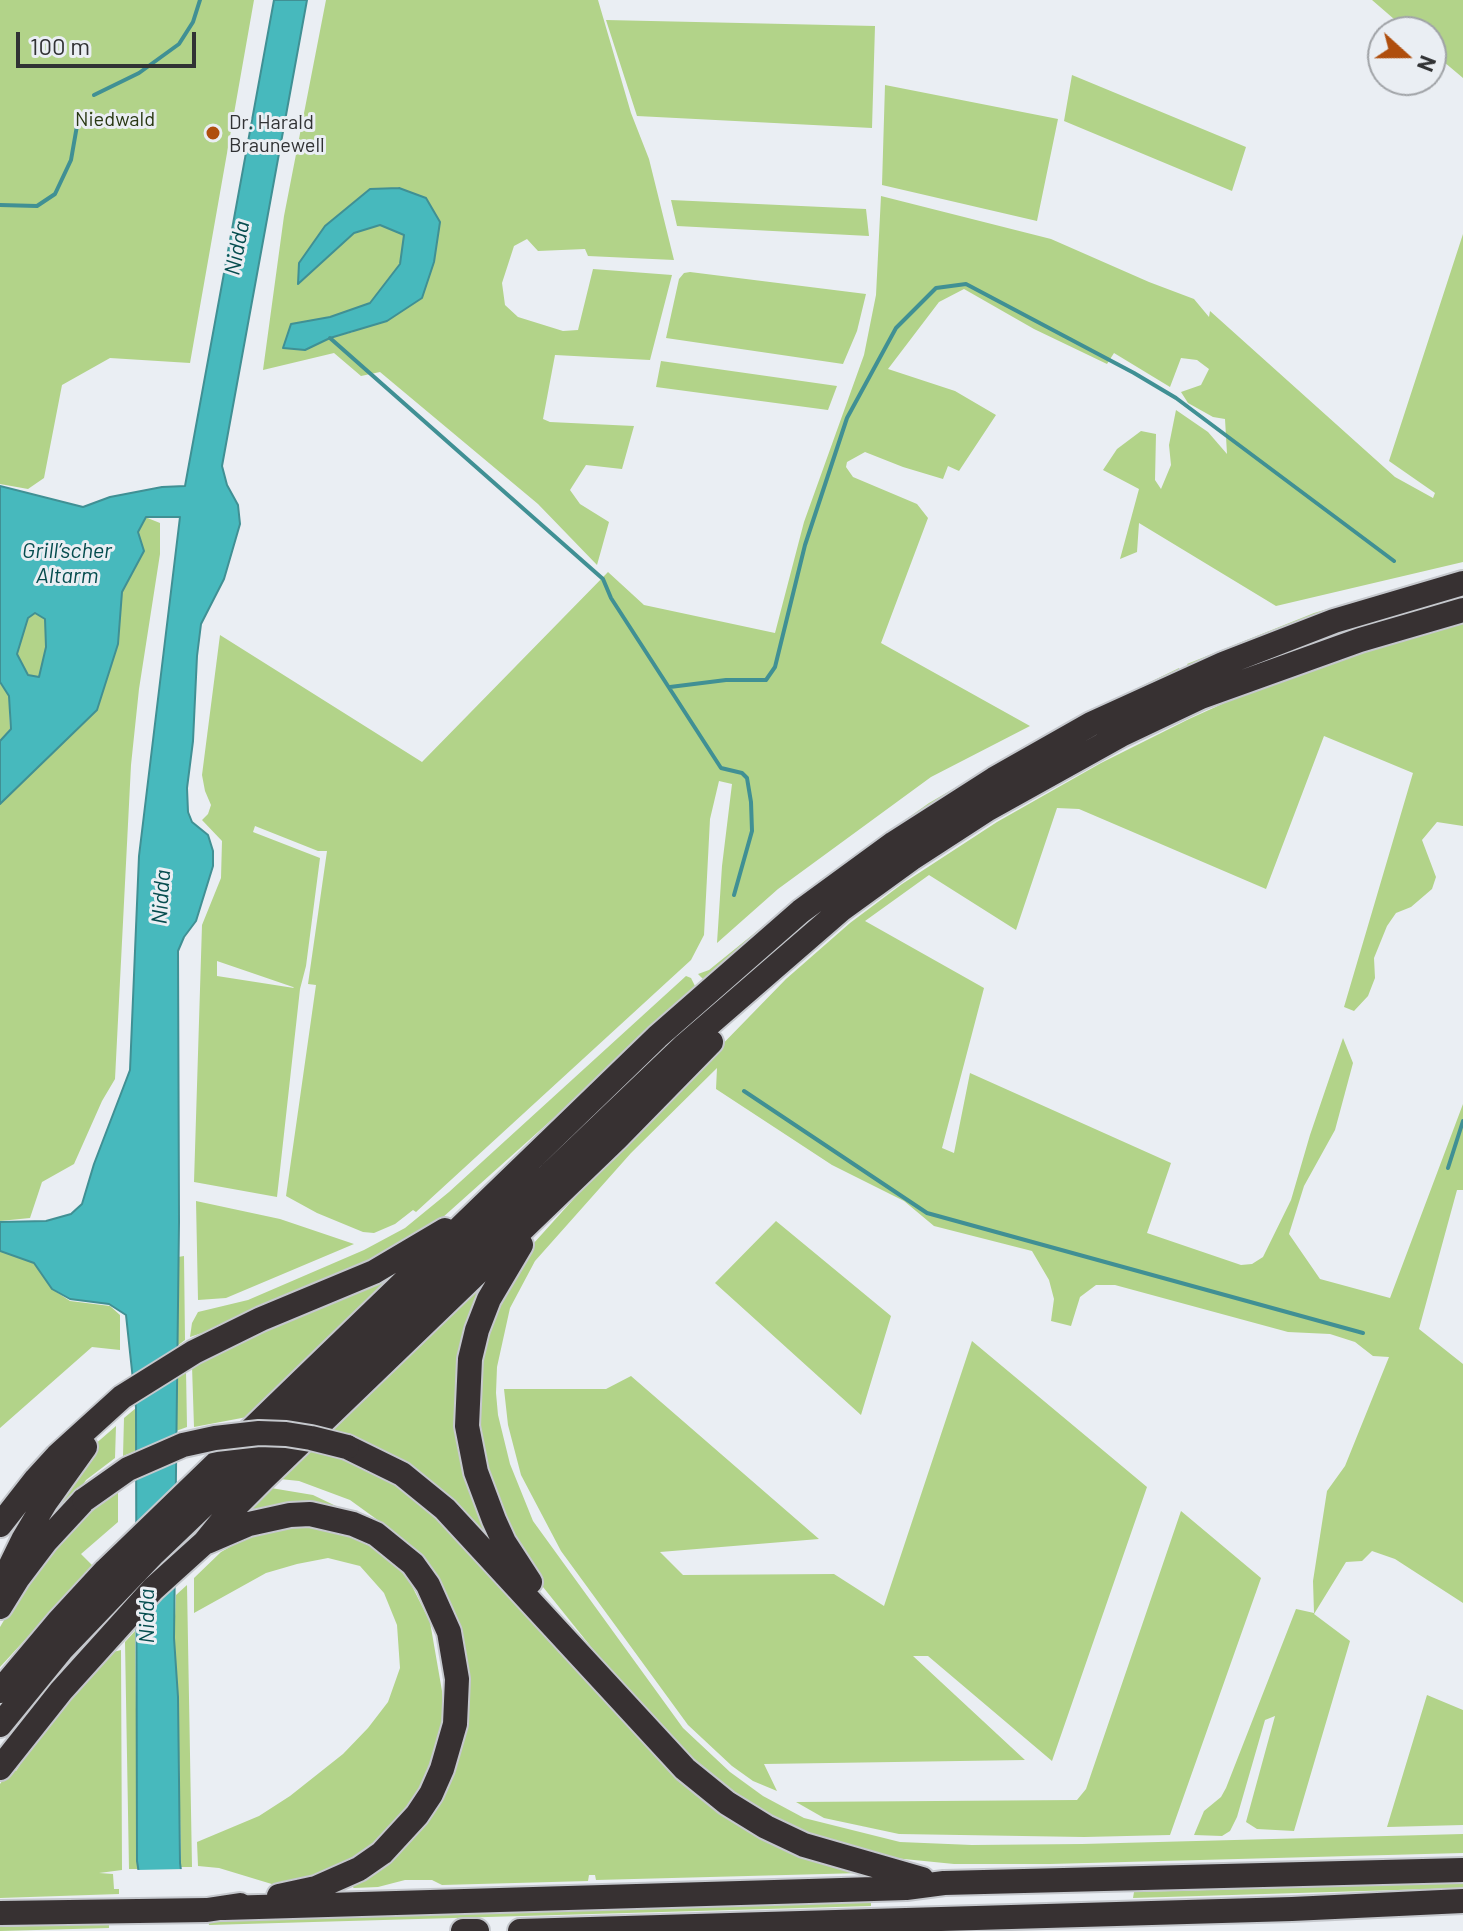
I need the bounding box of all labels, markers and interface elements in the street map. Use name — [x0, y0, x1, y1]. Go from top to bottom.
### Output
scale bar — [20, 16, 200, 66]
north arrow — [1367, 16, 1447, 96]
text: 100 m — [30, 31, 90, 60]
text: N — [1413, 52, 1442, 75]
park label: Niedwald — [75, 107, 155, 131]
place label: Dr. Harald Braunewell — [229, 110, 325, 157]
marker: Dr. Harald Braunewell — [204, 124, 222, 142]
water label: Nidda — [219, 219, 255, 277]
water label: Grill’scher Altarm — [22, 538, 112, 590]
water label: Nidda — [146, 869, 176, 925]
water label: Nidda — [134, 1589, 160, 1643]

